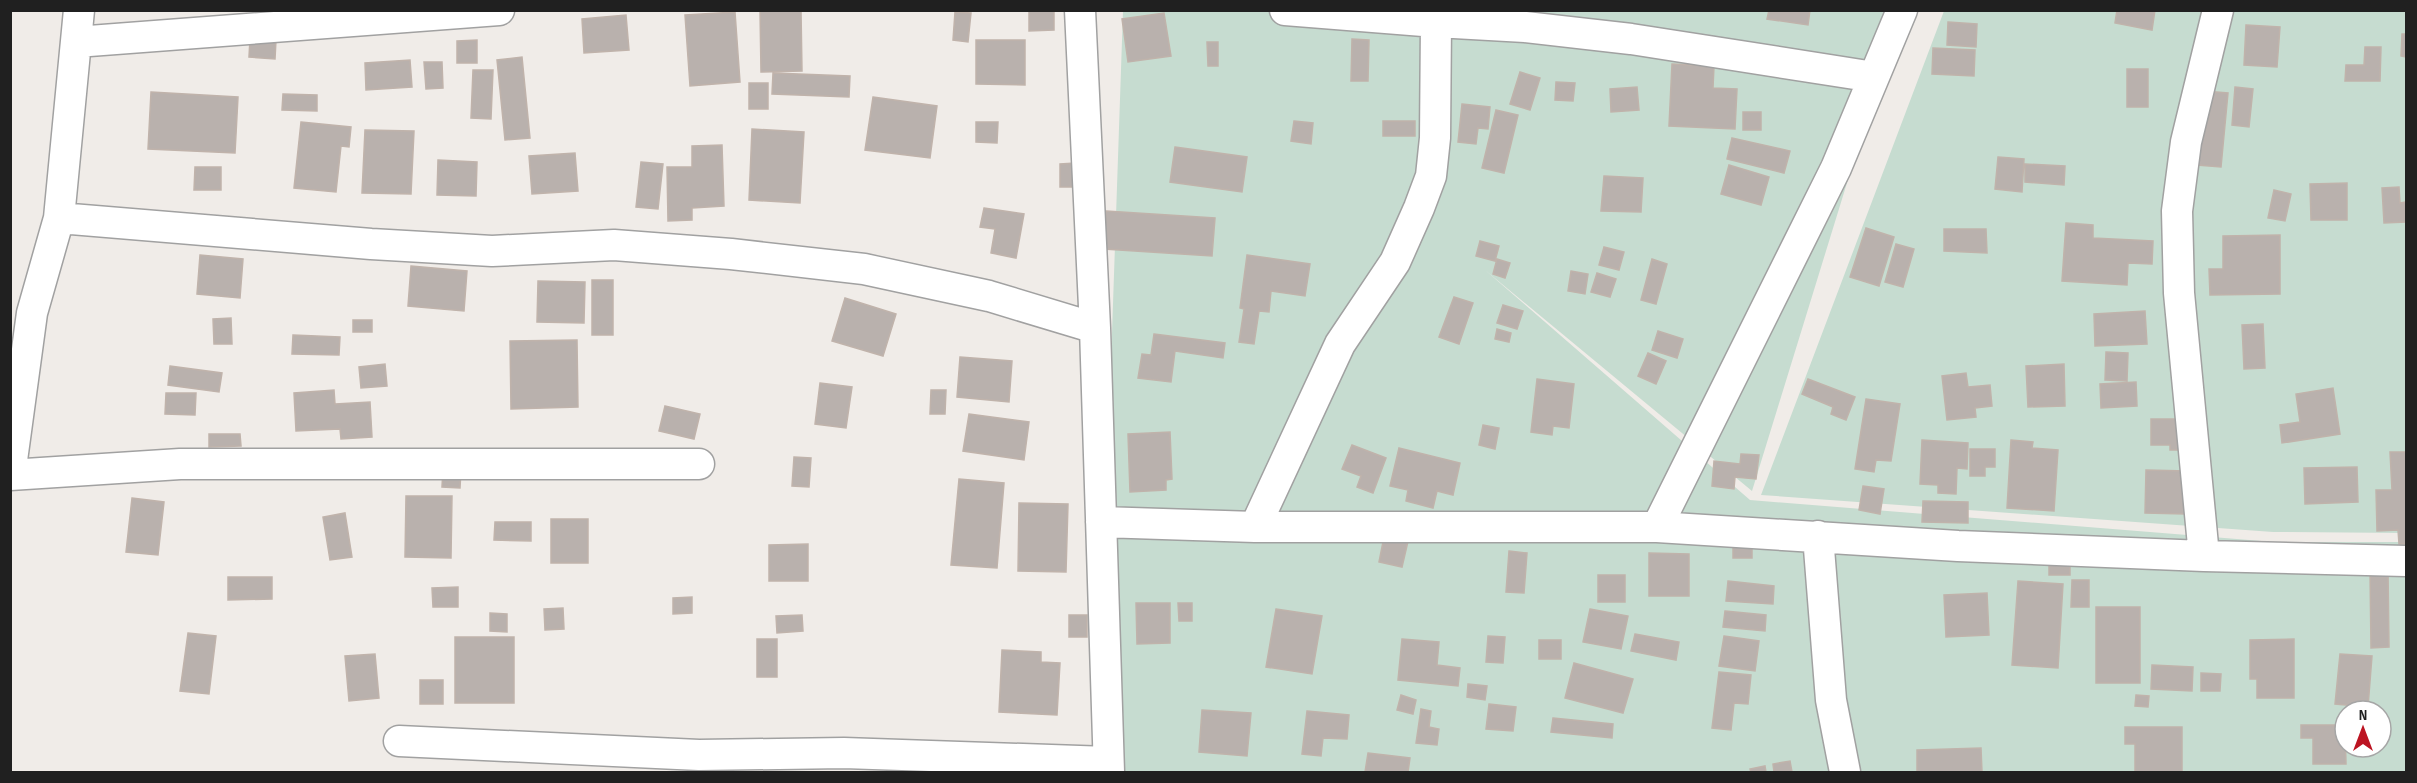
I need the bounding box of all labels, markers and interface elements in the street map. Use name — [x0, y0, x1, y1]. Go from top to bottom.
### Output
north arrow — [2333, 699, 2393, 759]
text: N — [2359, 706, 2367, 725]

